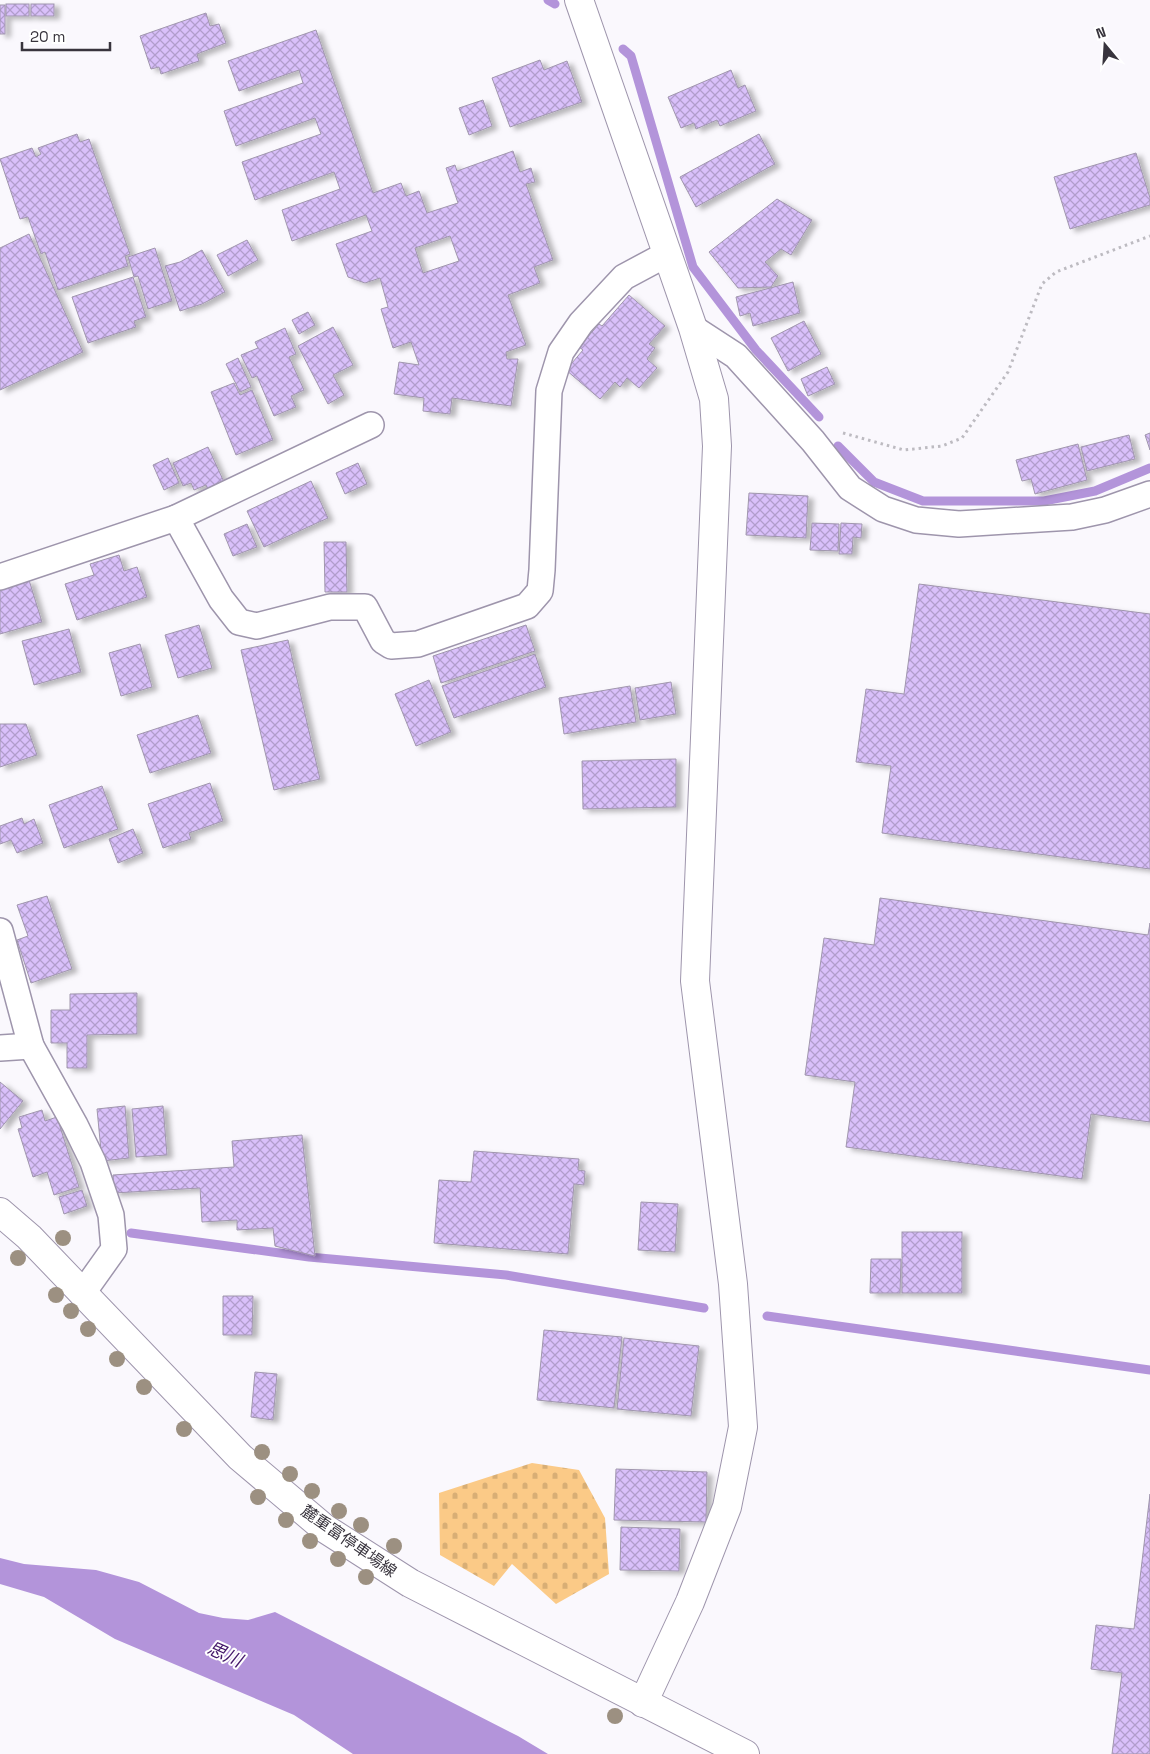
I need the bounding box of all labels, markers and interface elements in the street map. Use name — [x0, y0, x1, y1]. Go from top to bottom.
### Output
scale bar — [22, 20, 110, 52]
north arrow — [1080, 20, 1130, 70]
text: N — [1094, 23, 1108, 43]
text: 20 m — [30, 27, 65, 46]
street label: 麓重富停車場線 — [297, 1500, 401, 1582]
water label: 思川 — [204, 1636, 248, 1673]

